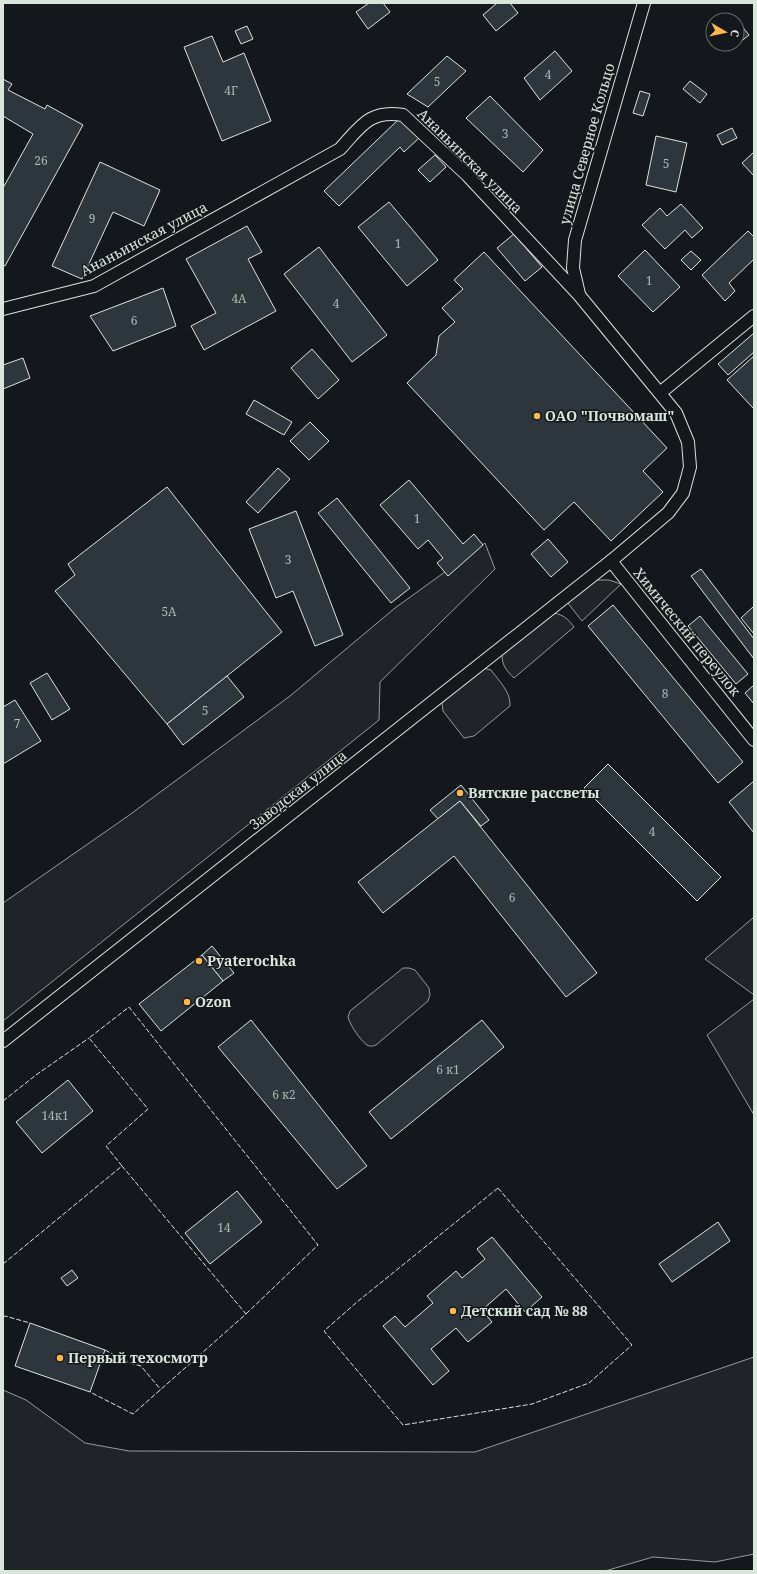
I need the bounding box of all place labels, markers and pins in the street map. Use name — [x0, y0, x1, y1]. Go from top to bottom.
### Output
place label: ОАО "Почвомаш" — [545, 406, 674, 425]
marker: ОАО "Почвомаш" — [532, 411, 542, 421]
place label: Вятские рассветы — [468, 783, 600, 802]
marker: Вятские рассветы — [455, 788, 465, 798]
place label: Pyaterochka — [207, 951, 296, 970]
marker: Pyaterochka — [194, 956, 204, 966]
place label: Ozon — [195, 992, 231, 1011]
marker: Ozon — [182, 997, 192, 1007]
place label: Детский сад № 88 — [461, 1301, 588, 1320]
marker: Детский сад № 88 — [448, 1306, 458, 1316]
place label: Первый техосмотр — [68, 1348, 208, 1367]
marker: Первый техосмотр — [55, 1353, 65, 1363]

